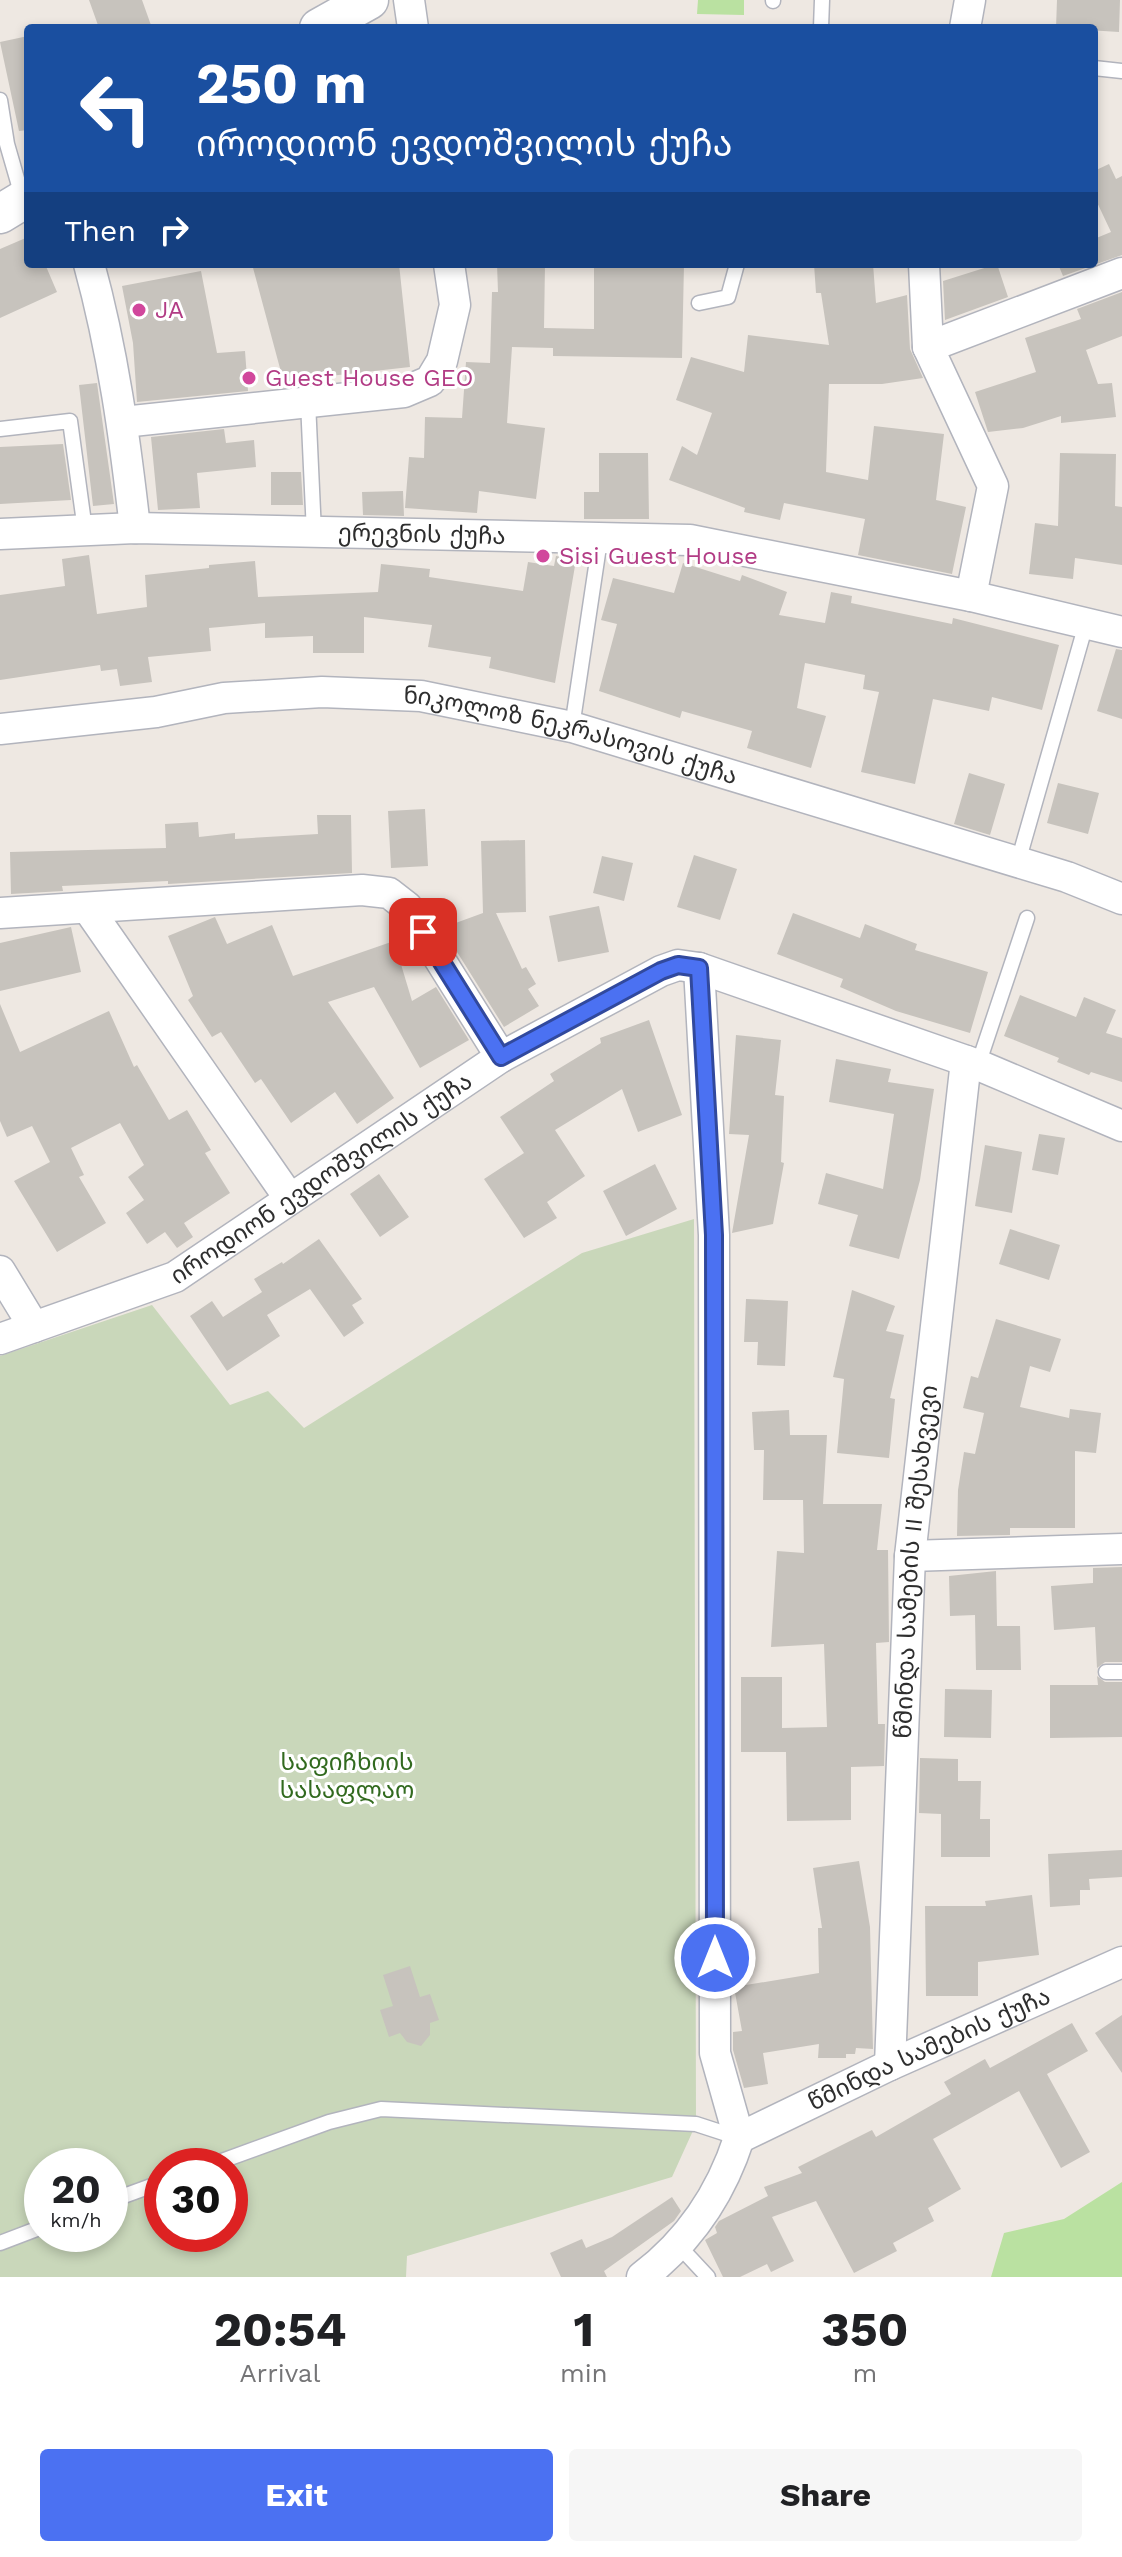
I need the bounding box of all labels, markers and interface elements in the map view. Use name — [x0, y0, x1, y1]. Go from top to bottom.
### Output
text: 250 m — [196, 51, 367, 117]
icon: left — [64, 56, 168, 160]
text: იროდიონ ევდოშვილის ქუჩა — [196, 123, 733, 165]
icon: right — [152, 208, 196, 252]
text: Then — [64, 213, 136, 248]
place label: JA — [155, 296, 184, 324]
marker: JA — [130, 301, 148, 319]
place label: Guest House GEO — [265, 364, 474, 392]
marker: Guest House GEO — [240, 369, 258, 387]
street label: ერევნის ქუჩა — [338, 518, 506, 550]
place label: Sisi Guest House — [559, 542, 758, 570]
marker: Sisi Guest House — [534, 547, 552, 565]
street label: ნიკოლოზ ნეკრასოვის ქუჩა — [403, 681, 741, 790]
pin — [389, 898, 457, 966]
icon: arrive — [401, 910, 445, 954]
street label: იროდიონ ევდოშვილის ქუჩა — [165, 1067, 477, 1290]
street label: წმინდა სამების II შესახვევი — [889, 1384, 943, 1739]
park label: საფიჩხიის სასაფლაო — [280, 1748, 414, 1804]
position arrow — [673, 1916, 757, 2000]
street label: წმინდა სამების ქუჩა — [804, 1982, 1054, 2116]
speed limit sign: 30 — [144, 2148, 248, 2252]
text: 20 — [51, 2166, 101, 2213]
text: km/h — [50, 2208, 102, 2232]
text: 20:54 — [213, 2301, 346, 2358]
text: 1 — [573, 2301, 594, 2358]
text: 350 — [821, 2301, 909, 2358]
text: Arrival — [239, 2358, 321, 2388]
text: min — [560, 2358, 608, 2388]
text: m — [852, 2358, 877, 2388]
button: Exit — [40, 2449, 553, 2541]
button: Share — [569, 2449, 1082, 2541]

